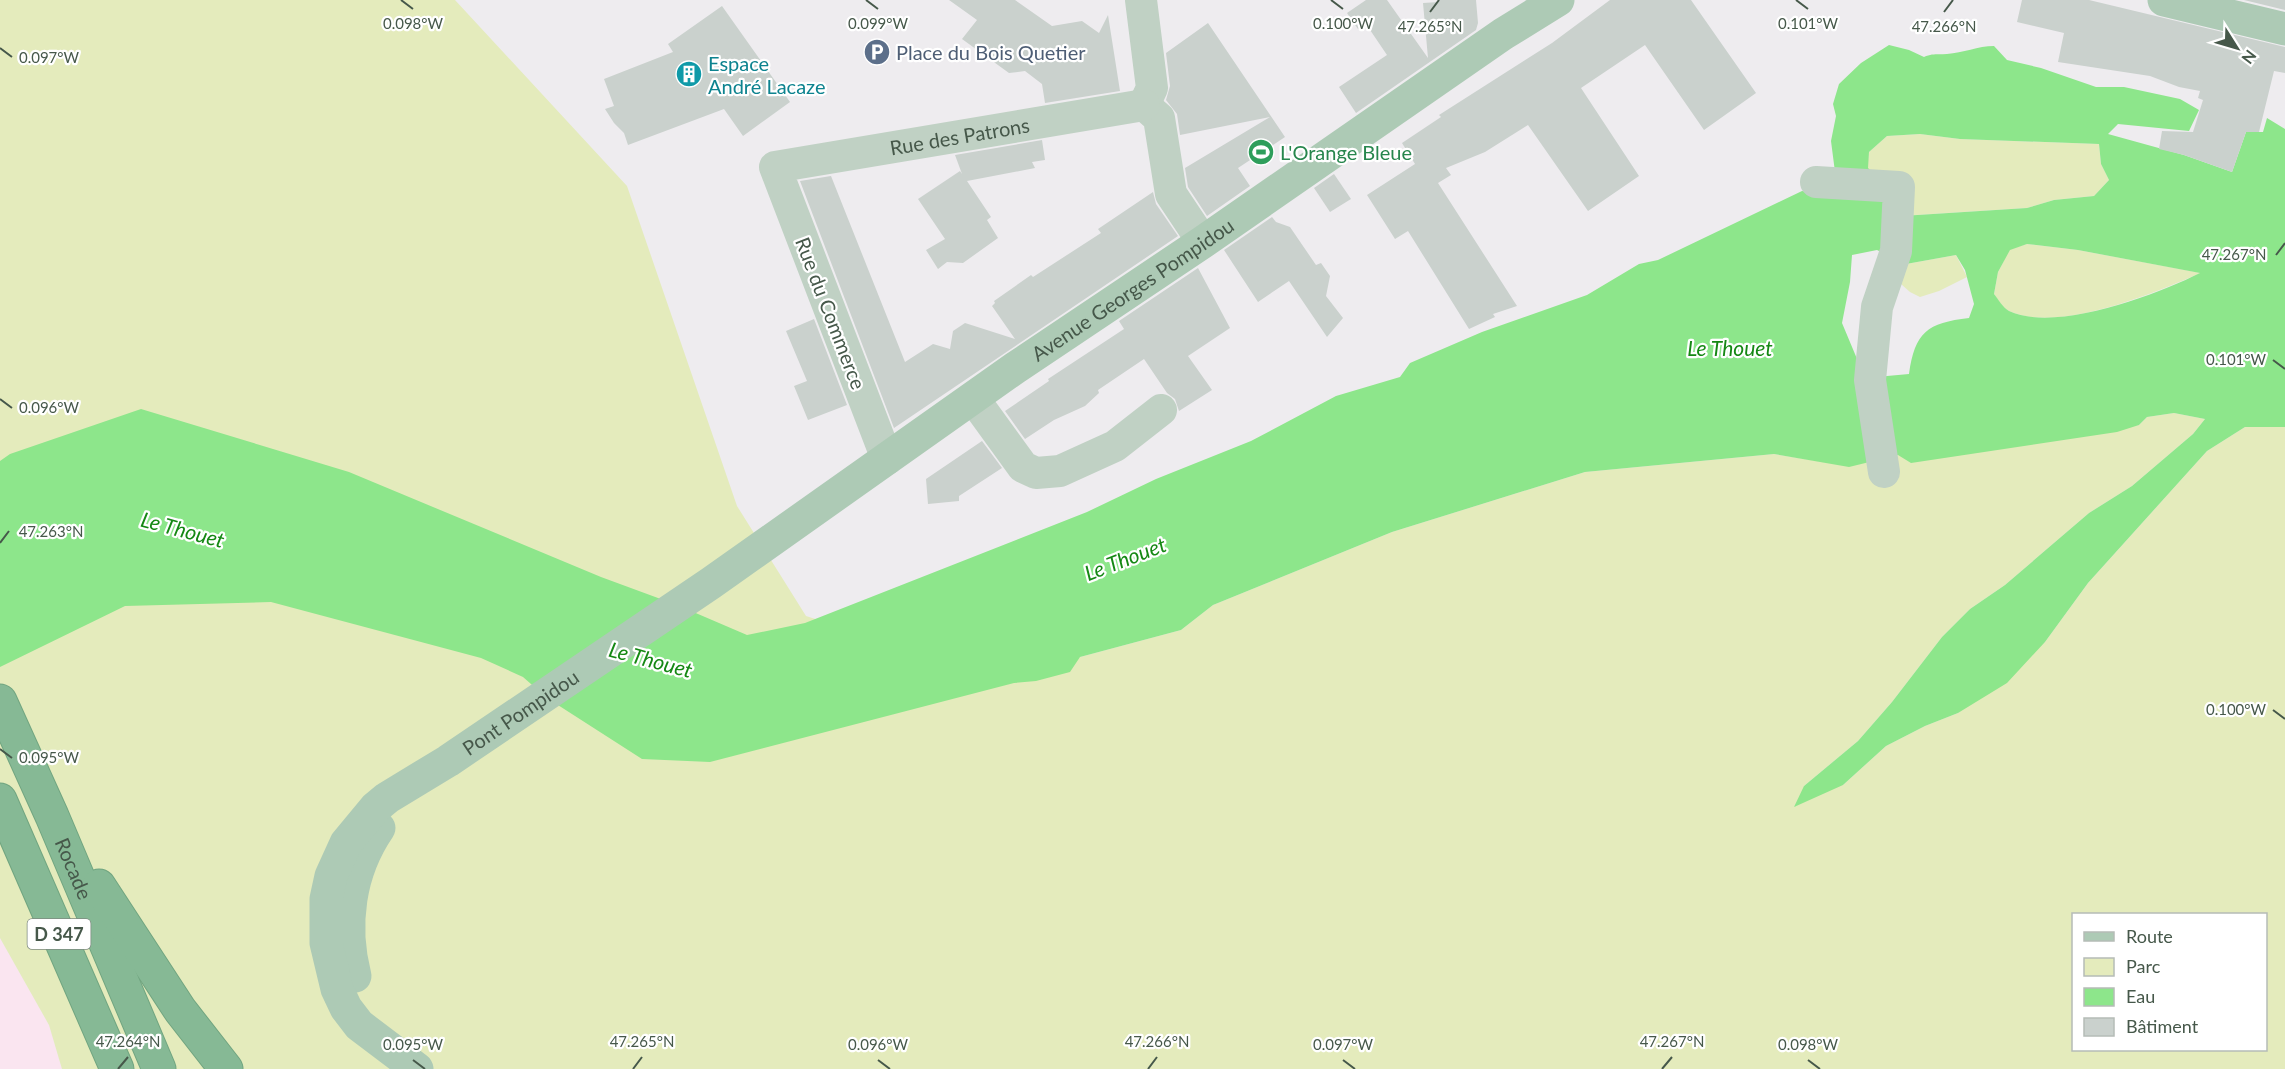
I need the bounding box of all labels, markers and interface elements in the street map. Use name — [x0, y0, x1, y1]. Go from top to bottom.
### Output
text: 0.098°W — [383, 14, 444, 32]
text: 0.099°W — [848, 14, 909, 32]
text: 0.100°W — [1313, 14, 1374, 32]
text: 0.101°W — [1778, 14, 1839, 32]
text: 47.265°N — [1398, 17, 1462, 35]
text: 47.266°N — [1912, 17, 1976, 35]
north arrow — [2207, 18, 2267, 78]
parking icon: Place du Bois Quetier — [862, 37, 892, 67]
place label: Place du Bois Quetier — [896, 40, 1086, 64]
text: N — [2238, 47, 2261, 68]
text: 0.097°W — [19, 48, 80, 66]
place label: Espace André Lacaze — [708, 51, 826, 98]
building icon: Espace André Lacaze — [674, 59, 704, 89]
street label: Rue des Patrons — [888, 112, 1031, 160]
sports icon: L'Orange Bleue — [1246, 137, 1276, 167]
place label: L'Orange Bleue — [1280, 140, 1412, 164]
street label: Avenue Georges Pompidou — [1027, 213, 1238, 366]
street label: Rue du Commerce — [791, 233, 871, 393]
text: 47.267°N — [2202, 245, 2266, 263]
water label: Le Thouet — [1687, 335, 1773, 360]
text: 0.101°W — [2206, 350, 2267, 368]
text: 0.096°W — [19, 398, 80, 416]
water label: Le Thouet — [139, 506, 228, 552]
text: 47.263°N — [19, 522, 83, 540]
water label: Le Thouet — [1081, 531, 1170, 585]
water label: Le Thouet — [607, 636, 696, 682]
street label: Pont Pompidou — [458, 664, 583, 760]
text: 0.100°W — [2206, 700, 2267, 718]
text: 0.095°W — [19, 748, 80, 766]
street label: Rocade — [51, 834, 98, 903]
legend — [2072, 913, 2267, 1051]
road number: D 347 — [28, 919, 90, 949]
text: Route — [2126, 925, 2173, 947]
text: Parc — [2126, 955, 2161, 977]
text: Eau — [2126, 985, 2155, 1007]
text: Bâtiment — [2126, 1015, 2199, 1037]
text: 47.264°N — [96, 1032, 160, 1050]
text: 47.265°N — [610, 1032, 674, 1050]
text: 47.266°N — [1125, 1032, 1189, 1050]
text: 47.267°N — [1640, 1032, 1704, 1050]
text: 0.095°W — [383, 1035, 444, 1053]
text: 0.096°W — [848, 1035, 909, 1053]
text: 0.097°W — [1313, 1035, 1374, 1053]
text: 0.098°W — [1778, 1035, 1839, 1053]

